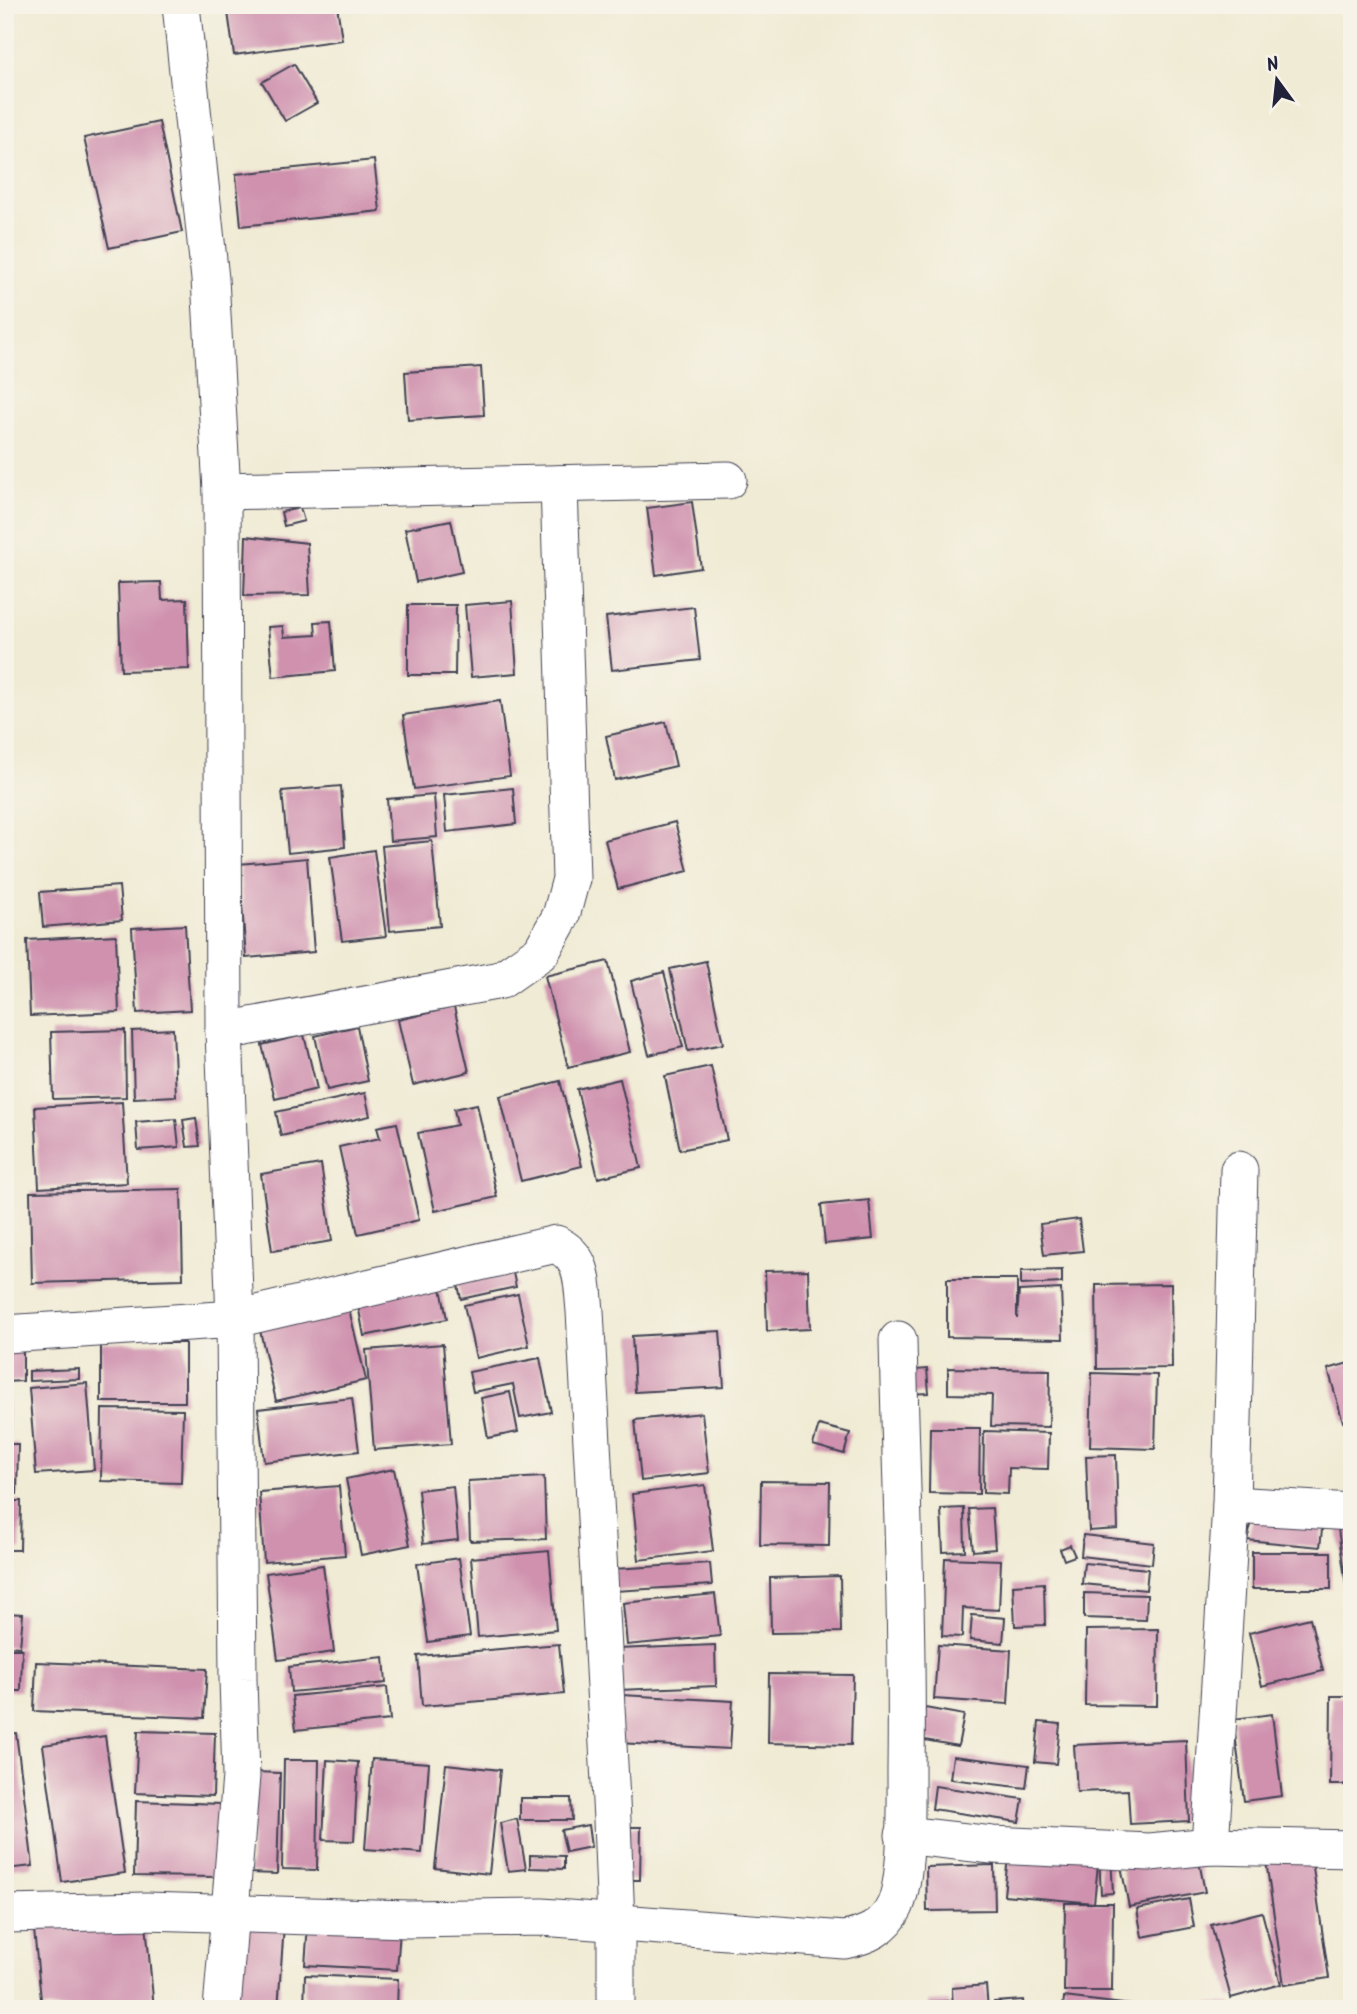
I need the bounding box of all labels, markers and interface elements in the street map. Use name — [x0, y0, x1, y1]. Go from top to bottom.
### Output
north arrow — [1242, 46, 1312, 116]
text: N — [1263, 49, 1283, 82]

